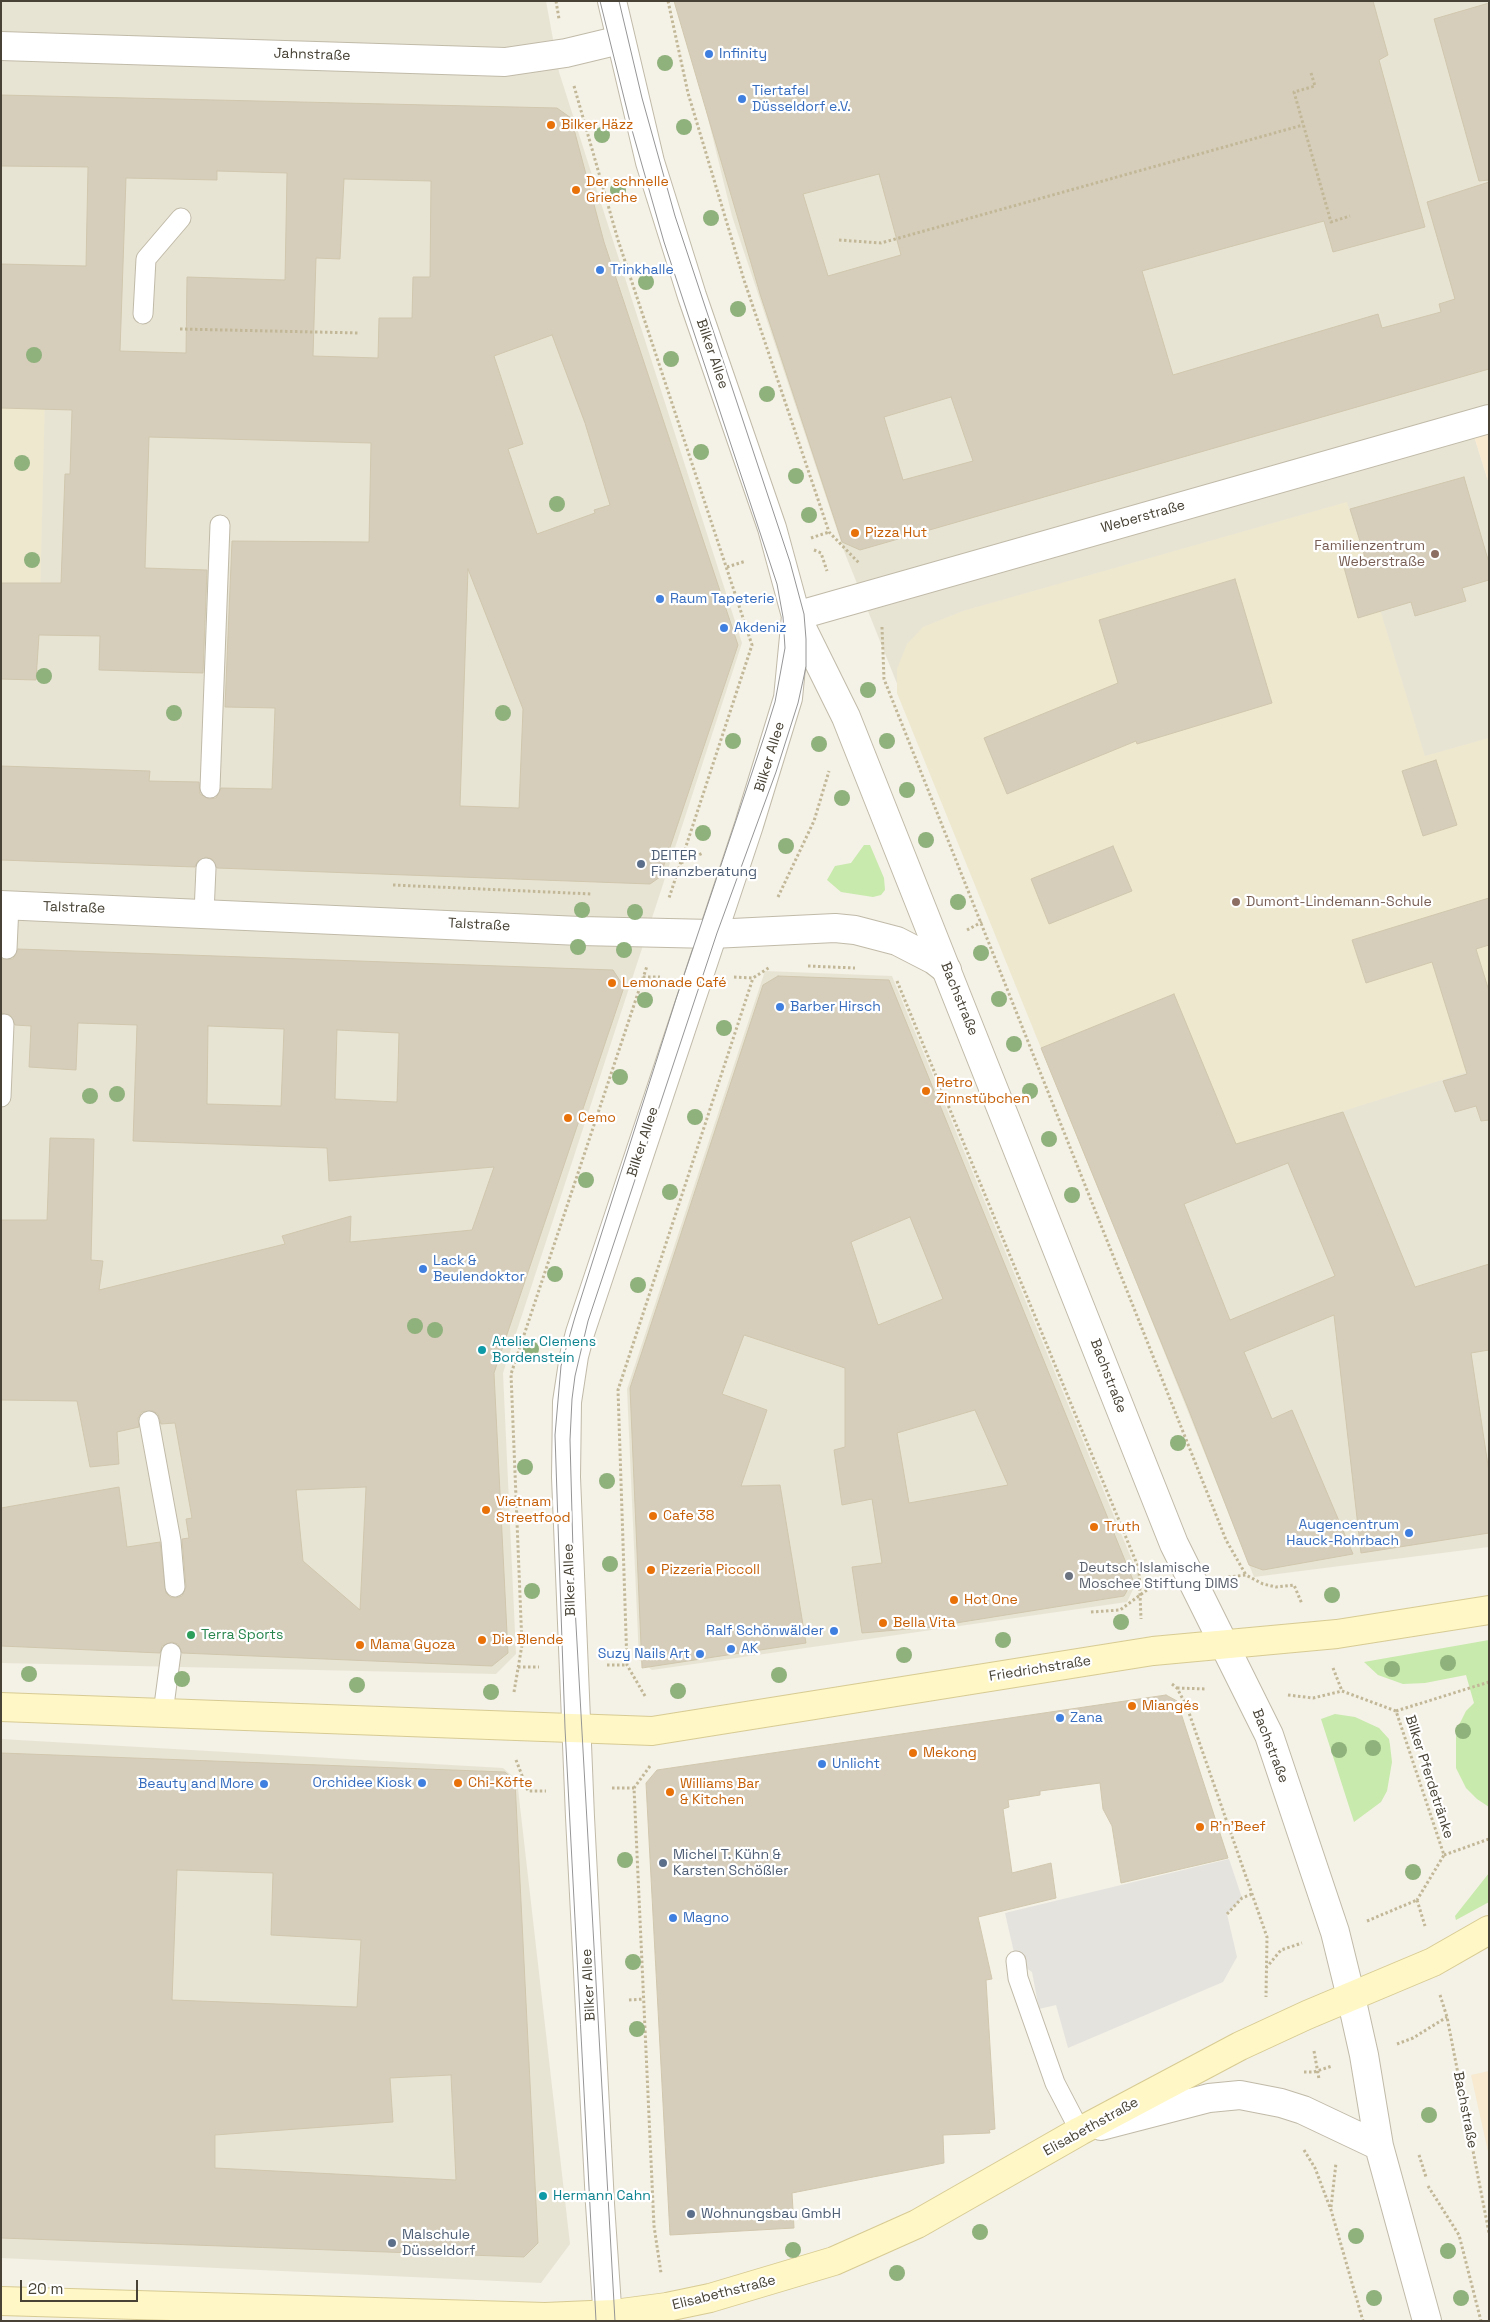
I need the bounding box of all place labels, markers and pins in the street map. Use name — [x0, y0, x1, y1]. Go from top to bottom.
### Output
place label: Infinity — [719, 46, 767, 62]
marker: Infinity — [703, 48, 715, 60]
place label: Tiertafel Düsseldorf e.V. — [752, 83, 851, 115]
marker: Tiertafel Düsseldorf e.V. — [736, 93, 748, 105]
place label: Bilker Häzz — [561, 117, 633, 133]
marker: Bilker Häzz — [545, 119, 557, 131]
place label: Der schnelle Grieche — [586, 174, 669, 206]
marker: Der schnelle Grieche — [570, 184, 582, 196]
place label: Trinkhalle — [610, 262, 674, 278]
marker: Trinkhalle — [594, 264, 606, 276]
place label: Pizza Hut — [865, 525, 927, 541]
marker: Pizza Hut — [849, 527, 861, 539]
place label: Familienzentrum Weberstraße — [1314, 538, 1425, 570]
marker: Familienzentrum Weberstraße — [1429, 548, 1441, 560]
place label: Raum Tapeterie — [670, 591, 774, 607]
marker: Raum Tapeterie — [654, 593, 666, 605]
place label: Akdeniz — [734, 620, 787, 636]
marker: Akdeniz — [718, 622, 730, 634]
place label: DEITER Finanzberatung — [651, 848, 757, 880]
marker: DEITER Finanzberatung — [635, 858, 647, 870]
place label: Dumont-Lindemann-Schule — [1246, 894, 1432, 910]
marker: Dumont-Lindemann-Schule — [1230, 896, 1242, 908]
place label: Lemonade Café — [622, 975, 727, 991]
marker: Lemonade Café — [606, 977, 618, 989]
place label: Barber Hirsch — [790, 999, 881, 1015]
marker: Barber Hirsch — [774, 1001, 786, 1013]
place label: Retro Zinnstübchen — [936, 1075, 1030, 1108]
marker: Retro Zinnstübchen — [920, 1085, 932, 1097]
place label: Cemo — [578, 1110, 616, 1126]
marker: Cemo — [562, 1112, 574, 1124]
place label: Lack & Beulendoktor — [433, 1253, 525, 1285]
marker: Lack & Beulendoktor — [417, 1263, 429, 1275]
place label: Atelier Clemens Bordenstein — [492, 1334, 596, 1366]
marker: Atelier Clemens Bordenstein — [476, 1344, 488, 1356]
place label: Vietnam Streetfood — [496, 1494, 571, 1526]
marker: Vietnam Streetfood — [480, 1504, 492, 1516]
place label: Cafe 38 — [663, 1508, 715, 1524]
marker: Cafe 38 — [647, 1510, 659, 1522]
place label: Augencentrum Hauck-Rohrbach — [1286, 1517, 1399, 1550]
place label: Truth — [1104, 1519, 1140, 1535]
marker: Truth — [1088, 1521, 1100, 1533]
marker: Augencentrum Hauck-Rohrbach — [1403, 1527, 1415, 1539]
place label: Deutsch Islamische Moschee Stiftung DIMS — [1079, 1560, 1238, 1592]
place label: Pizzeria Piccoll — [661, 1562, 760, 1578]
marker: Pizzeria Piccoll — [645, 1564, 657, 1576]
marker: Deutsch Islamische Moschee Stiftung DIMS — [1063, 1570, 1075, 1582]
place label: Hot One — [964, 1592, 1018, 1608]
marker: Hot One — [948, 1594, 960, 1606]
place label: Bella Vita — [893, 1615, 956, 1631]
marker: Bella Vita — [877, 1617, 889, 1629]
place label: Ralf Schönwälder — [706, 1623, 824, 1639]
marker: Ralf Schönwälder — [828, 1625, 840, 1637]
place label: Terra Sports — [201, 1627, 283, 1643]
marker: Terra Sports — [185, 1629, 197, 1641]
place label: Die Blende — [492, 1632, 563, 1648]
marker: Die Blende — [476, 1634, 488, 1646]
place label: Mama Gyoza — [370, 1637, 455, 1653]
marker: Mama Gyoza — [354, 1639, 366, 1651]
place label: AK — [741, 1641, 758, 1657]
marker: AK — [725, 1643, 737, 1655]
place label: Suzy Nails Art — [598, 1646, 690, 1662]
marker: Suzy Nails Art — [694, 1648, 706, 1660]
place label: Miangés — [1142, 1698, 1199, 1714]
marker: Miangés — [1126, 1700, 1138, 1712]
place label: Zana — [1070, 1710, 1103, 1726]
marker: Zana — [1054, 1712, 1066, 1724]
place label: Mekong — [923, 1745, 977, 1761]
marker: Mekong — [907, 1747, 919, 1759]
place label: Unlicht — [832, 1756, 880, 1772]
marker: Unlicht — [816, 1758, 828, 1770]
place label: Orchidee Kiosk — [313, 1775, 412, 1791]
place label: Chi-Köfte — [468, 1775, 532, 1791]
place label: Beauty and More — [138, 1776, 254, 1792]
place label: Williams Bar & Kitchen — [680, 1776, 760, 1808]
marker: Orchidee Kiosk — [416, 1777, 428, 1789]
marker: Chi-Köfte — [452, 1777, 464, 1789]
marker: Beauty and More — [258, 1778, 270, 1790]
marker: Williams Bar & Kitchen — [664, 1786, 676, 1798]
place label: R'n'Beef — [1210, 1819, 1266, 1835]
marker: R'n'Beef — [1194, 1821, 1206, 1833]
place label: Michel T. Kühn & Karsten Schößler — [673, 1847, 789, 1880]
marker: Michel T. Kühn & Karsten Schößler — [657, 1857, 669, 1869]
place label: Magno — [683, 1910, 729, 1926]
marker: Magno — [667, 1912, 679, 1924]
place label: Hermann Cahn — [553, 2188, 651, 2204]
marker: Hermann Cahn — [537, 2190, 549, 2202]
place label: Wohnungsbau GmbH — [701, 2206, 841, 2222]
marker: Wohnungsbau GmbH — [685, 2208, 697, 2220]
place label: Malschule Düsseldorf — [402, 2227, 475, 2260]
marker: Malschule Düsseldorf — [386, 2237, 398, 2249]

